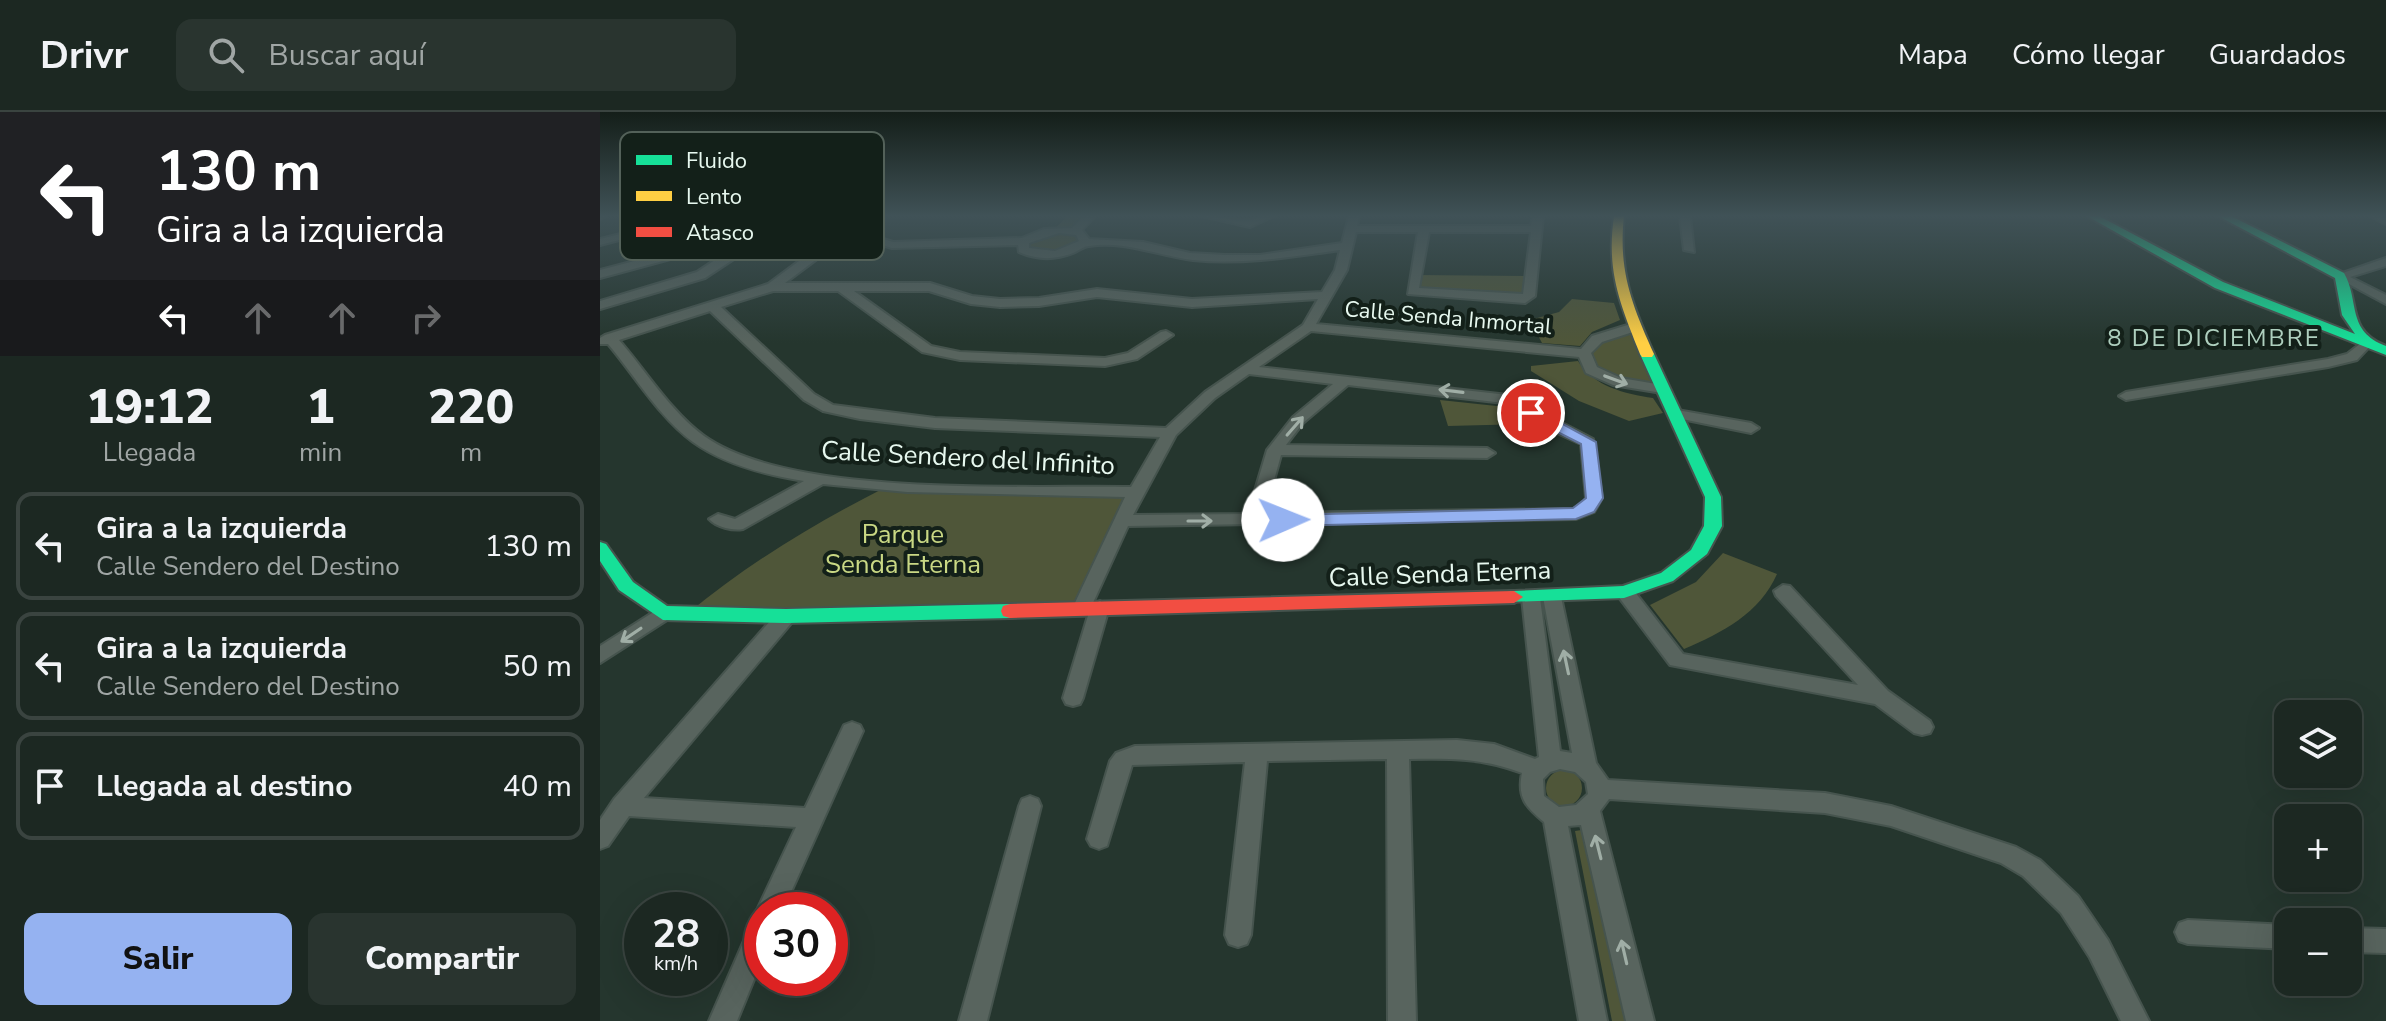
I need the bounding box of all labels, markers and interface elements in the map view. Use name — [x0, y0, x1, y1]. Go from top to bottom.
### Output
search box — [176, 19, 736, 91]
text: Drivr — [40, 30, 128, 81]
icon: search — [204, 33, 248, 77]
text: Buscar aquí — [268, 35, 425, 76]
text: Mapa — [1898, 36, 1968, 74]
text: Cómo llegar — [2012, 36, 2165, 74]
text: Guardados — [2209, 36, 2346, 74]
legend — [620, 132, 884, 260]
text: 130 m — [156, 133, 321, 210]
icon: left — [24, 144, 128, 248]
text: Fluido — [686, 146, 747, 176]
text: Lento — [686, 182, 742, 212]
text: Gira a la izquierda — [156, 206, 445, 255]
text: Atasco — [686, 218, 754, 248]
street label: Calle Senda Inmortal — [1343, 294, 1553, 342]
icon: left — [152, 296, 196, 340]
icon: ahead — [236, 296, 280, 340]
icon: ahead — [320, 296, 364, 340]
icon: right — [404, 296, 448, 340]
district label: 8 DE DICIEMBRE — [2107, 322, 2321, 354]
text: 19:12 — [86, 374, 213, 440]
text: 1 — [306, 374, 335, 440]
text: 220 — [428, 374, 514, 440]
one-way arrow — [1603, 374, 1627, 388]
pin — [1497, 379, 1565, 447]
one-way arrow — [1438, 384, 1465, 399]
icon: arrive — [1509, 391, 1553, 435]
one-way arrow — [1286, 416, 1304, 436]
street label: Calle Sendero del Infinito — [820, 433, 1116, 483]
text: Llegada — [103, 435, 196, 470]
text: min — [299, 435, 342, 470]
text: m — [460, 435, 482, 470]
position arrow — [1241, 478, 1325, 562]
text: Gira a la izquierda — [96, 508, 347, 549]
one-way arrow — [1186, 513, 1213, 529]
park label: Parque Senda Eterna — [825, 517, 981, 582]
icon: left — [28, 524, 72, 568]
text: 130 m — [485, 526, 572, 567]
text: Calle Sendero del Destino — [96, 549, 400, 584]
street label: Calle Senda Eterna — [1328, 553, 1552, 595]
one-way arrow — [621, 626, 643, 643]
text: Gira a la izquierda — [96, 628, 347, 669]
icon: left — [28, 644, 72, 688]
text: 50 m — [503, 646, 572, 687]
one-way arrow — [1557, 650, 1572, 676]
text: Calle Sendero del Destino — [96, 669, 400, 704]
map controls — [2274, 700, 2362, 996]
button: layers — [2274, 700, 2362, 788]
icon: arrive — [28, 764, 72, 808]
text: Llegada al destino — [96, 766, 352, 807]
text: 40 m — [503, 766, 572, 807]
button: + — [2274, 804, 2362, 892]
one-way arrow — [1590, 834, 1605, 860]
speed limit sign: 30 — [744, 892, 848, 996]
text: 28 — [652, 907, 700, 961]
button: − — [2274, 908, 2362, 996]
button: Salir — [24, 913, 292, 1005]
button: Compartir — [308, 913, 576, 1005]
one-way arrow — [1615, 939, 1630, 965]
text: km/h — [654, 950, 698, 977]

